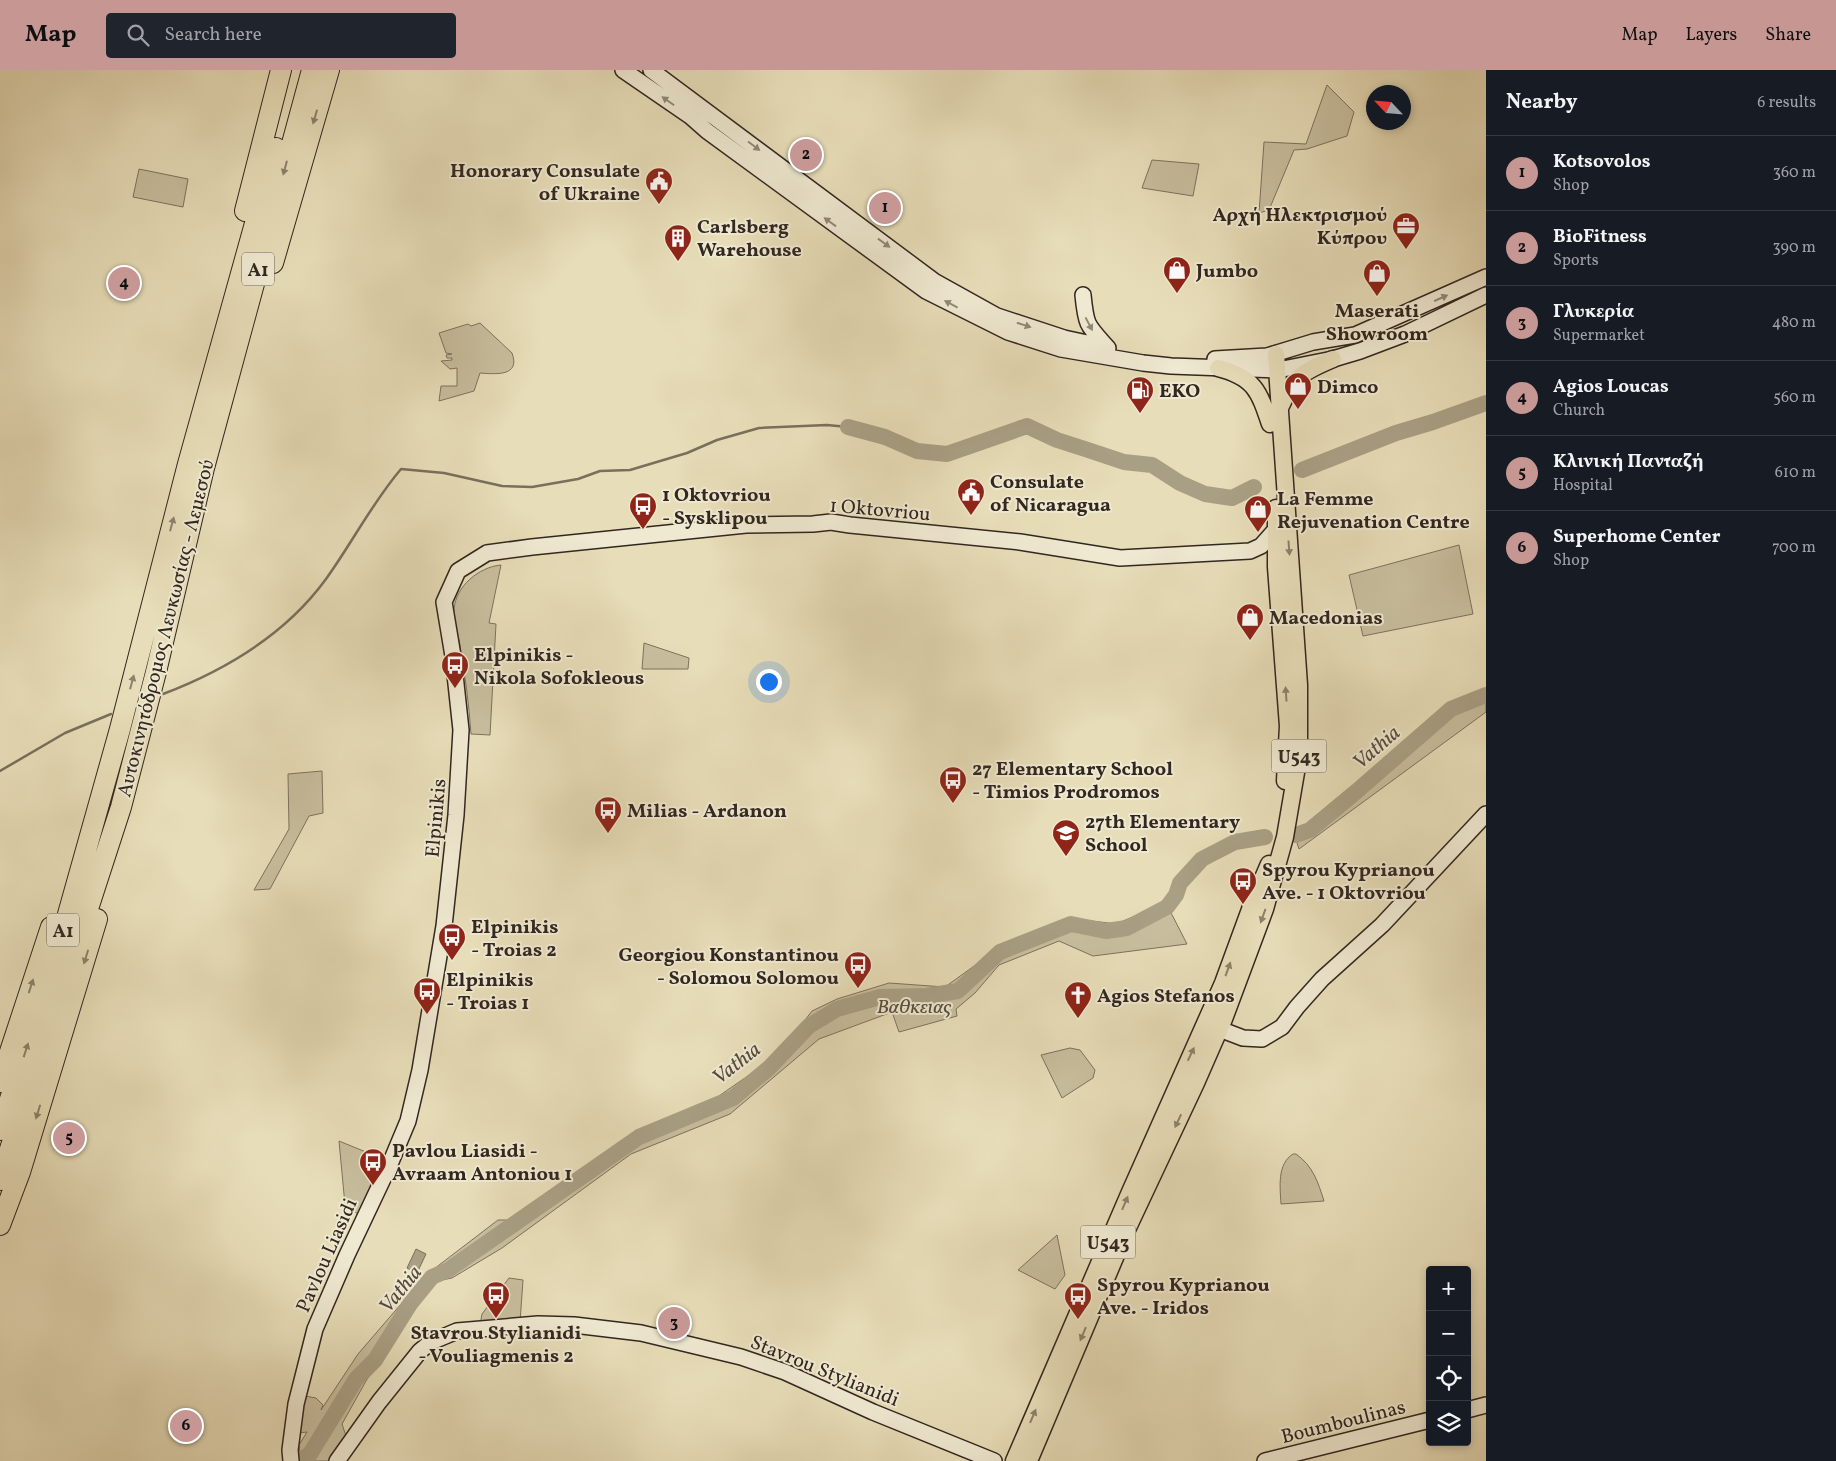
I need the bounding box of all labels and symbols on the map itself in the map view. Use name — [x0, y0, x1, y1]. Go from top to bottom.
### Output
north arrow — [1366, 85, 1411, 130]
one-way arrow — [662, 96, 675, 106]
one-way arrow — [311, 109, 319, 124]
pin: 2 — [790, 136, 822, 174]
one-way arrow — [747, 141, 761, 151]
place label: Honorary Consulate of Ukraine — [450, 158, 640, 209]
one-way arrow — [281, 160, 289, 175]
public building icon: Honorary Consulate of Ukraine — [644, 166, 674, 205]
pin: 1 — [869, 189, 901, 227]
place label: Αρχή Ηλεκτρισμού Κύπρου — [1212, 202, 1387, 253]
office icon: Αρχή Ηλεκτρισμού Κύπρου — [1391, 211, 1421, 250]
place label: Carlsberg Warehouse — [697, 214, 802, 265]
one-way arrow — [823, 217, 837, 227]
building icon: Carlsberg Warehouse — [663, 223, 693, 262]
one-way arrow — [877, 238, 891, 248]
road number: A1 — [242, 252, 274, 285]
shop icon: Jumbo — [1162, 255, 1192, 294]
place label: Jumbo — [1195, 258, 1258, 286]
shop icon: Maserati Showroom — [1362, 258, 1392, 297]
pin: 4 — [108, 264, 140, 302]
one-way arrow — [1434, 293, 1448, 301]
place label: Maserati Showroom — [1326, 298, 1428, 349]
one-way arrow — [944, 300, 957, 309]
one-way arrow — [1085, 317, 1093, 332]
one-way arrow — [1017, 322, 1032, 329]
shop icon: Dimco — [1283, 371, 1313, 410]
place label: Dimco — [1317, 374, 1379, 402]
fuel station icon: EKO — [1125, 375, 1155, 414]
place label: EKO — [1159, 378, 1200, 406]
street label: Αυτοκινητόδρομος Λευκωσίας - Λεμεσού — [111, 457, 222, 800]
place label: Consulate of Nicaragua — [990, 469, 1111, 520]
public building icon: Consulate of Nicaragua — [956, 477, 986, 516]
place label: 1 Oktovriou - Sysklipou — [662, 482, 771, 533]
place label: La Femme Rejuvenation Centre — [1277, 486, 1470, 537]
bus stop icon: 1 Oktovriou - Sysklipou — [628, 491, 658, 530]
street label: 1 Oktovriou — [828, 493, 932, 529]
shop icon: La Femme Rejuvenation Centre — [1243, 494, 1273, 533]
one-way arrow — [169, 517, 177, 532]
one-way arrow — [1286, 540, 1294, 556]
shop icon: Macedonias — [1235, 602, 1265, 641]
place label: Macedonias — [1269, 605, 1383, 633]
place label: Elpinikis - Nikola Sofokleous — [474, 642, 644, 693]
bus stop icon: Elpinikis - Nikola Sofokleous — [440, 650, 470, 689]
your location — [756, 669, 782, 695]
one-way arrow — [128, 674, 136, 689]
one-way arrow — [1281, 685, 1289, 701]
water label: Vathia — [1347, 719, 1407, 777]
road number: U543 — [1272, 739, 1326, 772]
place label: 27 Elementary School - Timios Prodromos — [972, 756, 1173, 807]
bus stop icon: 27 Elementary School - Timios Prodromos — [938, 765, 968, 804]
street label: Elpinikis — [420, 778, 454, 859]
bus stop icon: Milias - Ardanon — [593, 795, 623, 834]
place label: Milias - Ardanon — [627, 798, 787, 826]
place label: 27th Elementary School — [1085, 809, 1240, 860]
school or university icon: 27th Elementary School — [1051, 818, 1081, 857]
place label: Spyrou Kyprianou Ave. - 1 Oktovriou — [1262, 857, 1435, 908]
bus stop icon: Spyrou Kyprianou Ave. - 1 Oktovriou — [1228, 866, 1258, 905]
one-way arrow — [1259, 909, 1267, 924]
road number: A1 — [47, 914, 79, 946]
place label: Elpinikis - Troias 2 — [471, 914, 559, 965]
bus stop icon: Elpinikis - Troias 2 — [437, 922, 467, 961]
place label: Georgiou Konstantinou - Solomou Solomou — [618, 942, 839, 993]
one-way arrow — [82, 950, 90, 965]
bus stop icon: Georgiou Konstantinou - Solomou Solomou — [843, 950, 873, 989]
one-way arrow — [1224, 961, 1232, 976]
place label: Elpinikis - Troias 1 — [446, 967, 534, 1018]
bus stop icon: Elpinikis - Troias 1 — [412, 976, 442, 1015]
one-way arrow — [28, 978, 36, 993]
church icon: Agios Stefanos — [1063, 980, 1093, 1019]
place label: Agios Stefanos — [1097, 983, 1235, 1011]
park label: Βαθκειας — [877, 994, 951, 1022]
water label: Vathia — [707, 1036, 767, 1092]
one-way arrow — [22, 1043, 30, 1058]
one-way arrow — [1187, 1047, 1195, 1061]
one-way arrow — [34, 1105, 42, 1120]
one-way arrow — [1174, 1114, 1182, 1128]
pin: 5 — [53, 1119, 85, 1157]
place label: Pavlou Liasidi - Avraam Antoniou 1 — [392, 1138, 572, 1189]
bus stop icon: Pavlou Liasidi - Avraam Antoniou 1 — [358, 1147, 388, 1186]
street label: Pavlou Liasidi — [290, 1194, 366, 1317]
one-way arrow — [1122, 1196, 1130, 1210]
road number: U543 — [1080, 1226, 1136, 1258]
water label: Vathia — [373, 1260, 430, 1320]
place label: Spyrou Kyprianou Ave. - Iridos — [1097, 1272, 1270, 1323]
bus stop icon: Stavrou Stylianidi - Vouliagmenis 2 — [481, 1280, 511, 1319]
bus stop icon: Spyrou Kyprianou Ave. - Iridos — [1063, 1281, 1093, 1320]
pin: 3 — [658, 1304, 690, 1342]
place label: Stavrou Stylianidi - Vouliagmenis 2 — [410, 1320, 582, 1371]
one-way arrow — [1079, 1326, 1087, 1341]
street label: Stavrou Stylianidi — [746, 1329, 903, 1415]
street label: Boumboulinas — [1278, 1394, 1409, 1452]
pin: 6 — [170, 1407, 202, 1445]
one-way arrow — [1029, 1409, 1037, 1423]

